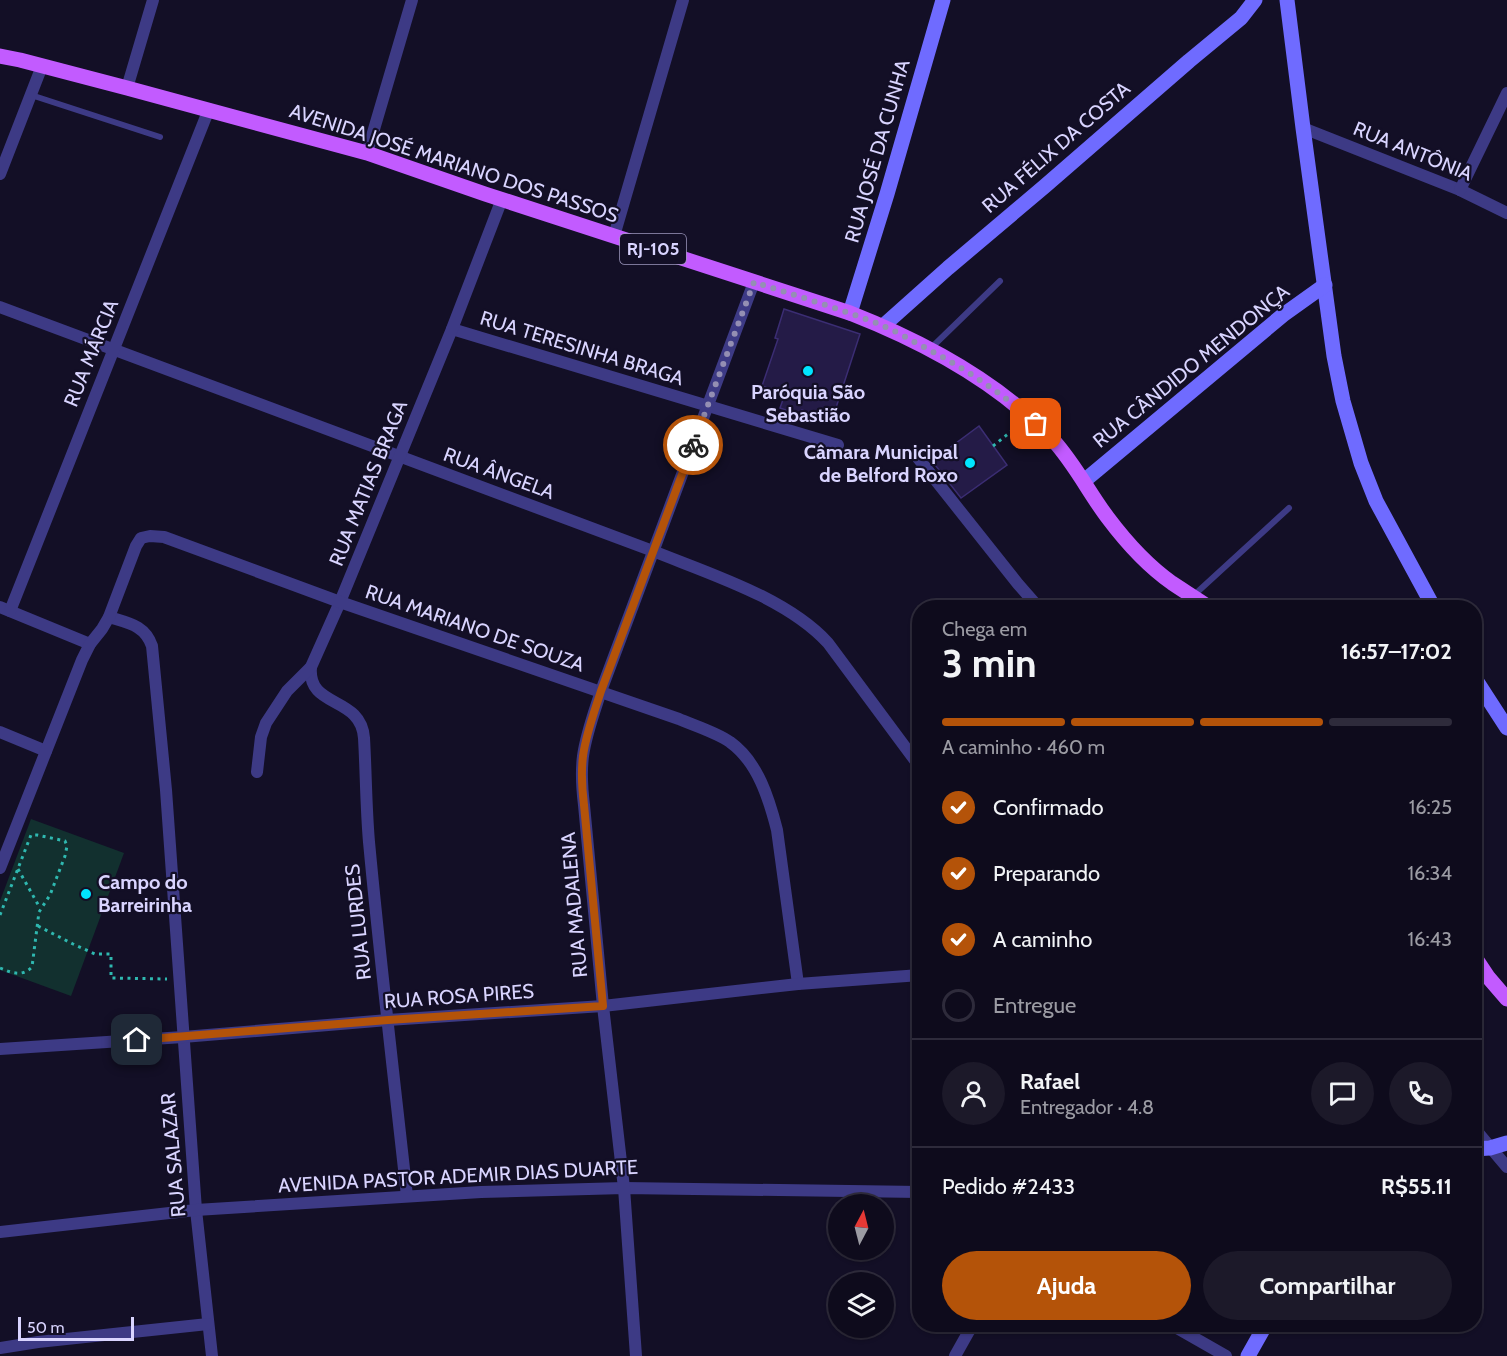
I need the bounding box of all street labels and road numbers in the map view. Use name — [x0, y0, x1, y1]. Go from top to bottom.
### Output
street label: RUA JOSÉ DA CUNHA — [839, 56, 915, 245]
street label: RUA FÉLIX DA COSTA — [977, 76, 1135, 218]
street label: AVENIDA JOSÉ MARIANO DOS PASSOS — [287, 98, 622, 228]
street label: RUA ANTÔNIA — [1350, 116, 1477, 186]
road number: RJ-105 — [620, 234, 686, 264]
street label: RUA CÂNDIDO MENDONÇA — [1088, 279, 1295, 453]
street label: RUA MÁRCIA — [59, 295, 124, 410]
street label: RUA TERESINHA BRAGA — [477, 306, 687, 391]
street label: RUA MATIAS BRAGA — [324, 396, 412, 569]
street label: RUA ÂNGELA — [440, 442, 558, 504]
street label: RUA MARIANO DE SOUZA — [362, 579, 588, 677]
street label: RUA MADALENA — [556, 831, 592, 979]
street label: RUA LURDES — [340, 862, 376, 981]
street label: RUA ROSA PIRES — [383, 979, 535, 1013]
street label: RUA SALAZAR — [156, 1092, 190, 1218]
street label: AVENIDA PASTOR ADEMIR DIAS DUARTE — [278, 1155, 638, 1197]

